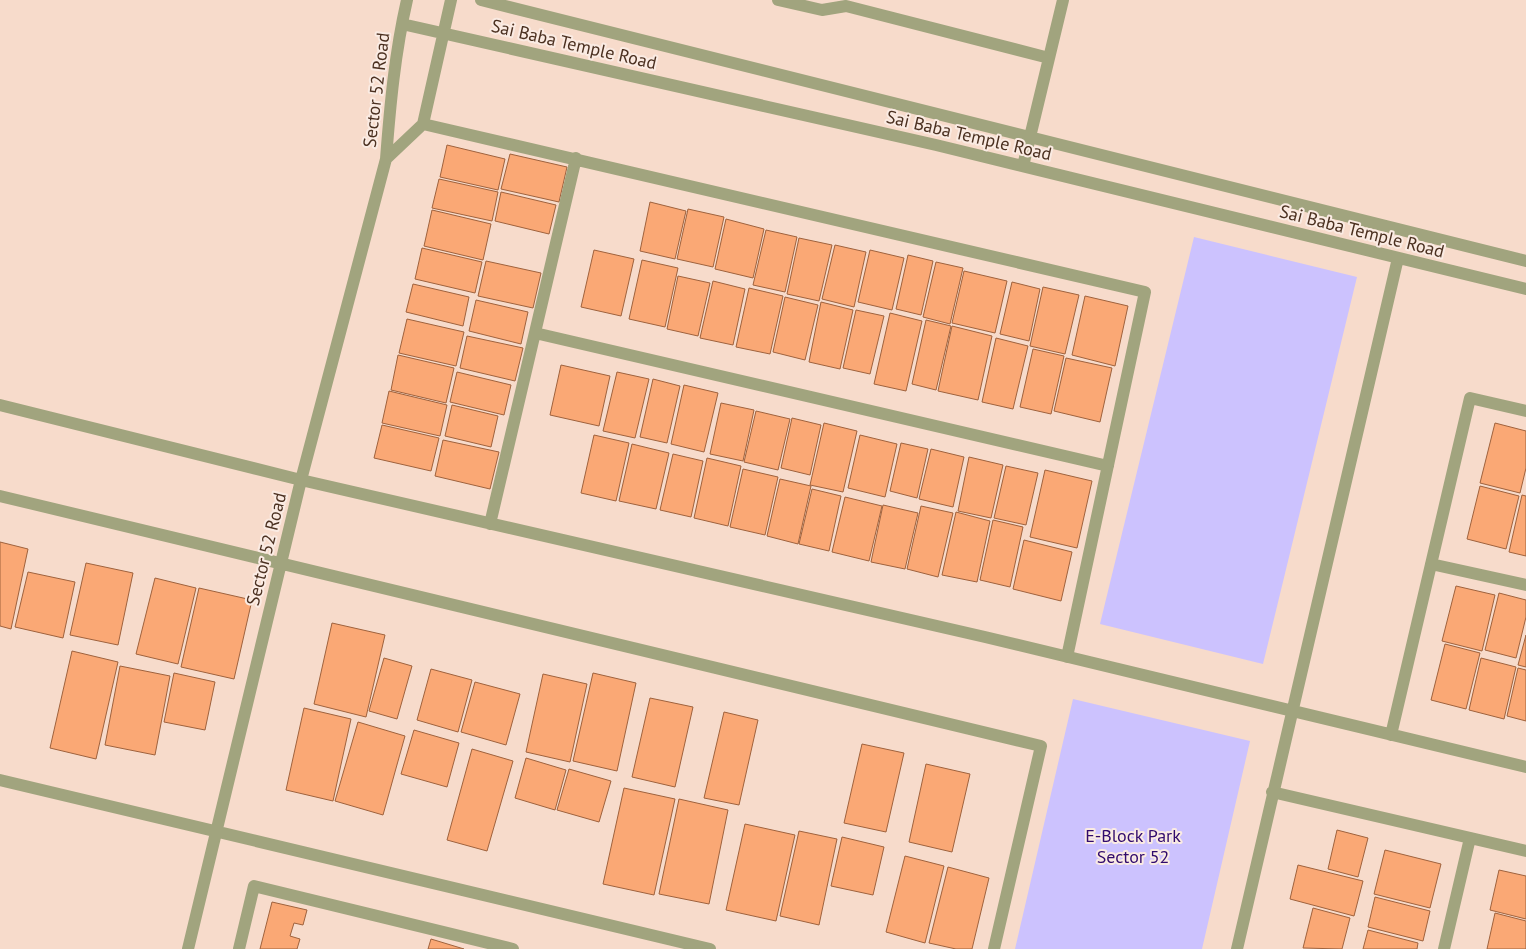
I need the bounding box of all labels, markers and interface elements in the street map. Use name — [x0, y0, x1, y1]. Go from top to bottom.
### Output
street label: Sai Baba Temple Road — [489, 14, 659, 74]
street label: Sector 52 Road — [358, 31, 394, 149]
street label: Sai Baba Temple Road — [884, 105, 1054, 165]
street label: Sai Baba Temple Road — [1277, 199, 1447, 263]
street label: Sector 52 Road — [241, 490, 291, 608]
park label: E-Block Park Sector 52 — [1085, 824, 1181, 868]

